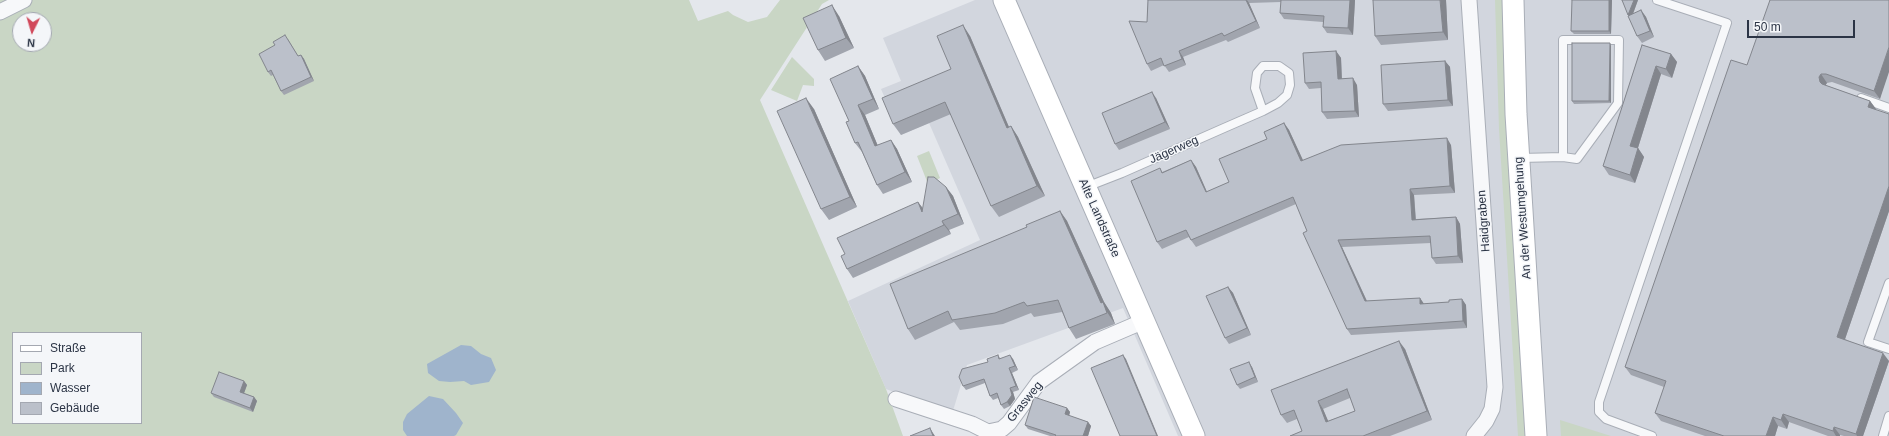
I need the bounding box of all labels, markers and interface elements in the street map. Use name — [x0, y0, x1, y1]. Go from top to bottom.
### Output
north arrow — [12, 12, 52, 52]
scale bar — [1749, 12, 1857, 38]
text: 50 m — [1754, 20, 1781, 34]
text: N — [27, 37, 36, 49]
street label: Jägerweg — [1147, 133, 1201, 167]
street label: An der Westumgehung — [1512, 156, 1534, 280]
street label: Alte Landstraße — [1075, 176, 1123, 260]
street label: Haidgraben — [1475, 190, 1493, 252]
legend — [12, 332, 142, 424]
text: Straße — [50, 341, 86, 355]
text: Park — [50, 361, 75, 375]
street label: Grasweg — [1004, 379, 1046, 425]
text: Wasser — [50, 381, 90, 395]
text: Gebäude — [50, 401, 99, 415]

